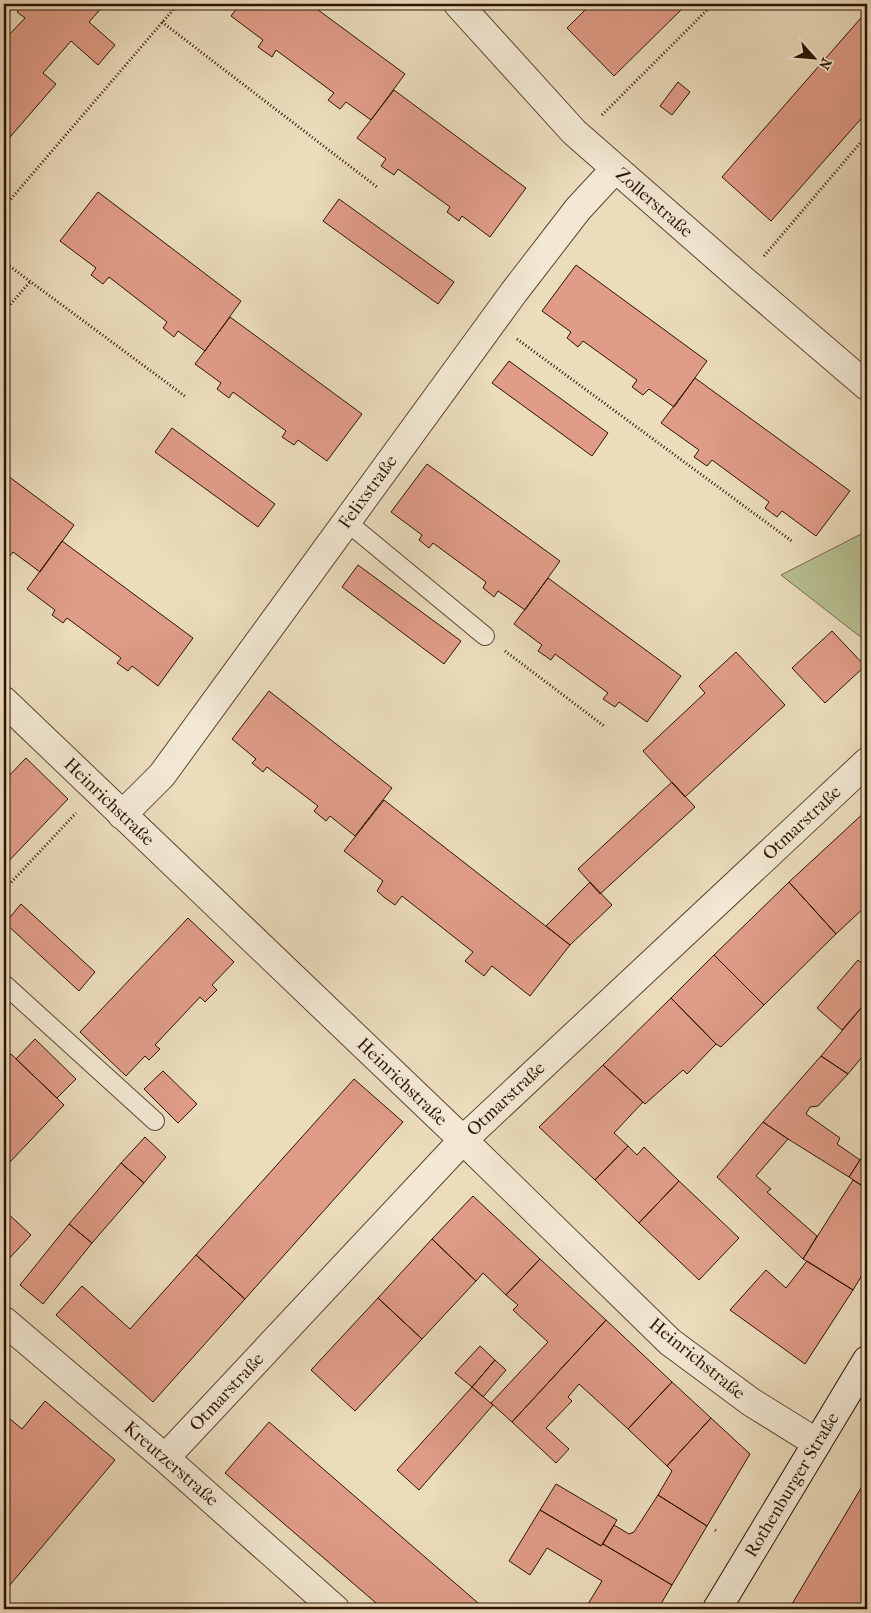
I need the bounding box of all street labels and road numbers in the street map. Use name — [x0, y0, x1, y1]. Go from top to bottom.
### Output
street label: Zollerstraße — [611, 164, 697, 242]
street label: Felixstraße — [334, 451, 402, 533]
street label: Heinrichstraße — [60, 754, 159, 850]
street label: Otmarstraße — [758, 781, 846, 865]
street label: Heinrichstraße — [353, 1034, 452, 1130]
street label: Otmarstraße — [462, 1057, 550, 1141]
street label: Heinrichstraße — [645, 1314, 749, 1404]
street label: Otmarstraße — [185, 1348, 269, 1436]
street label: Rothenburger Straße — [740, 1409, 844, 1561]
street label: Kreutzerstraße — [119, 1417, 223, 1511]

